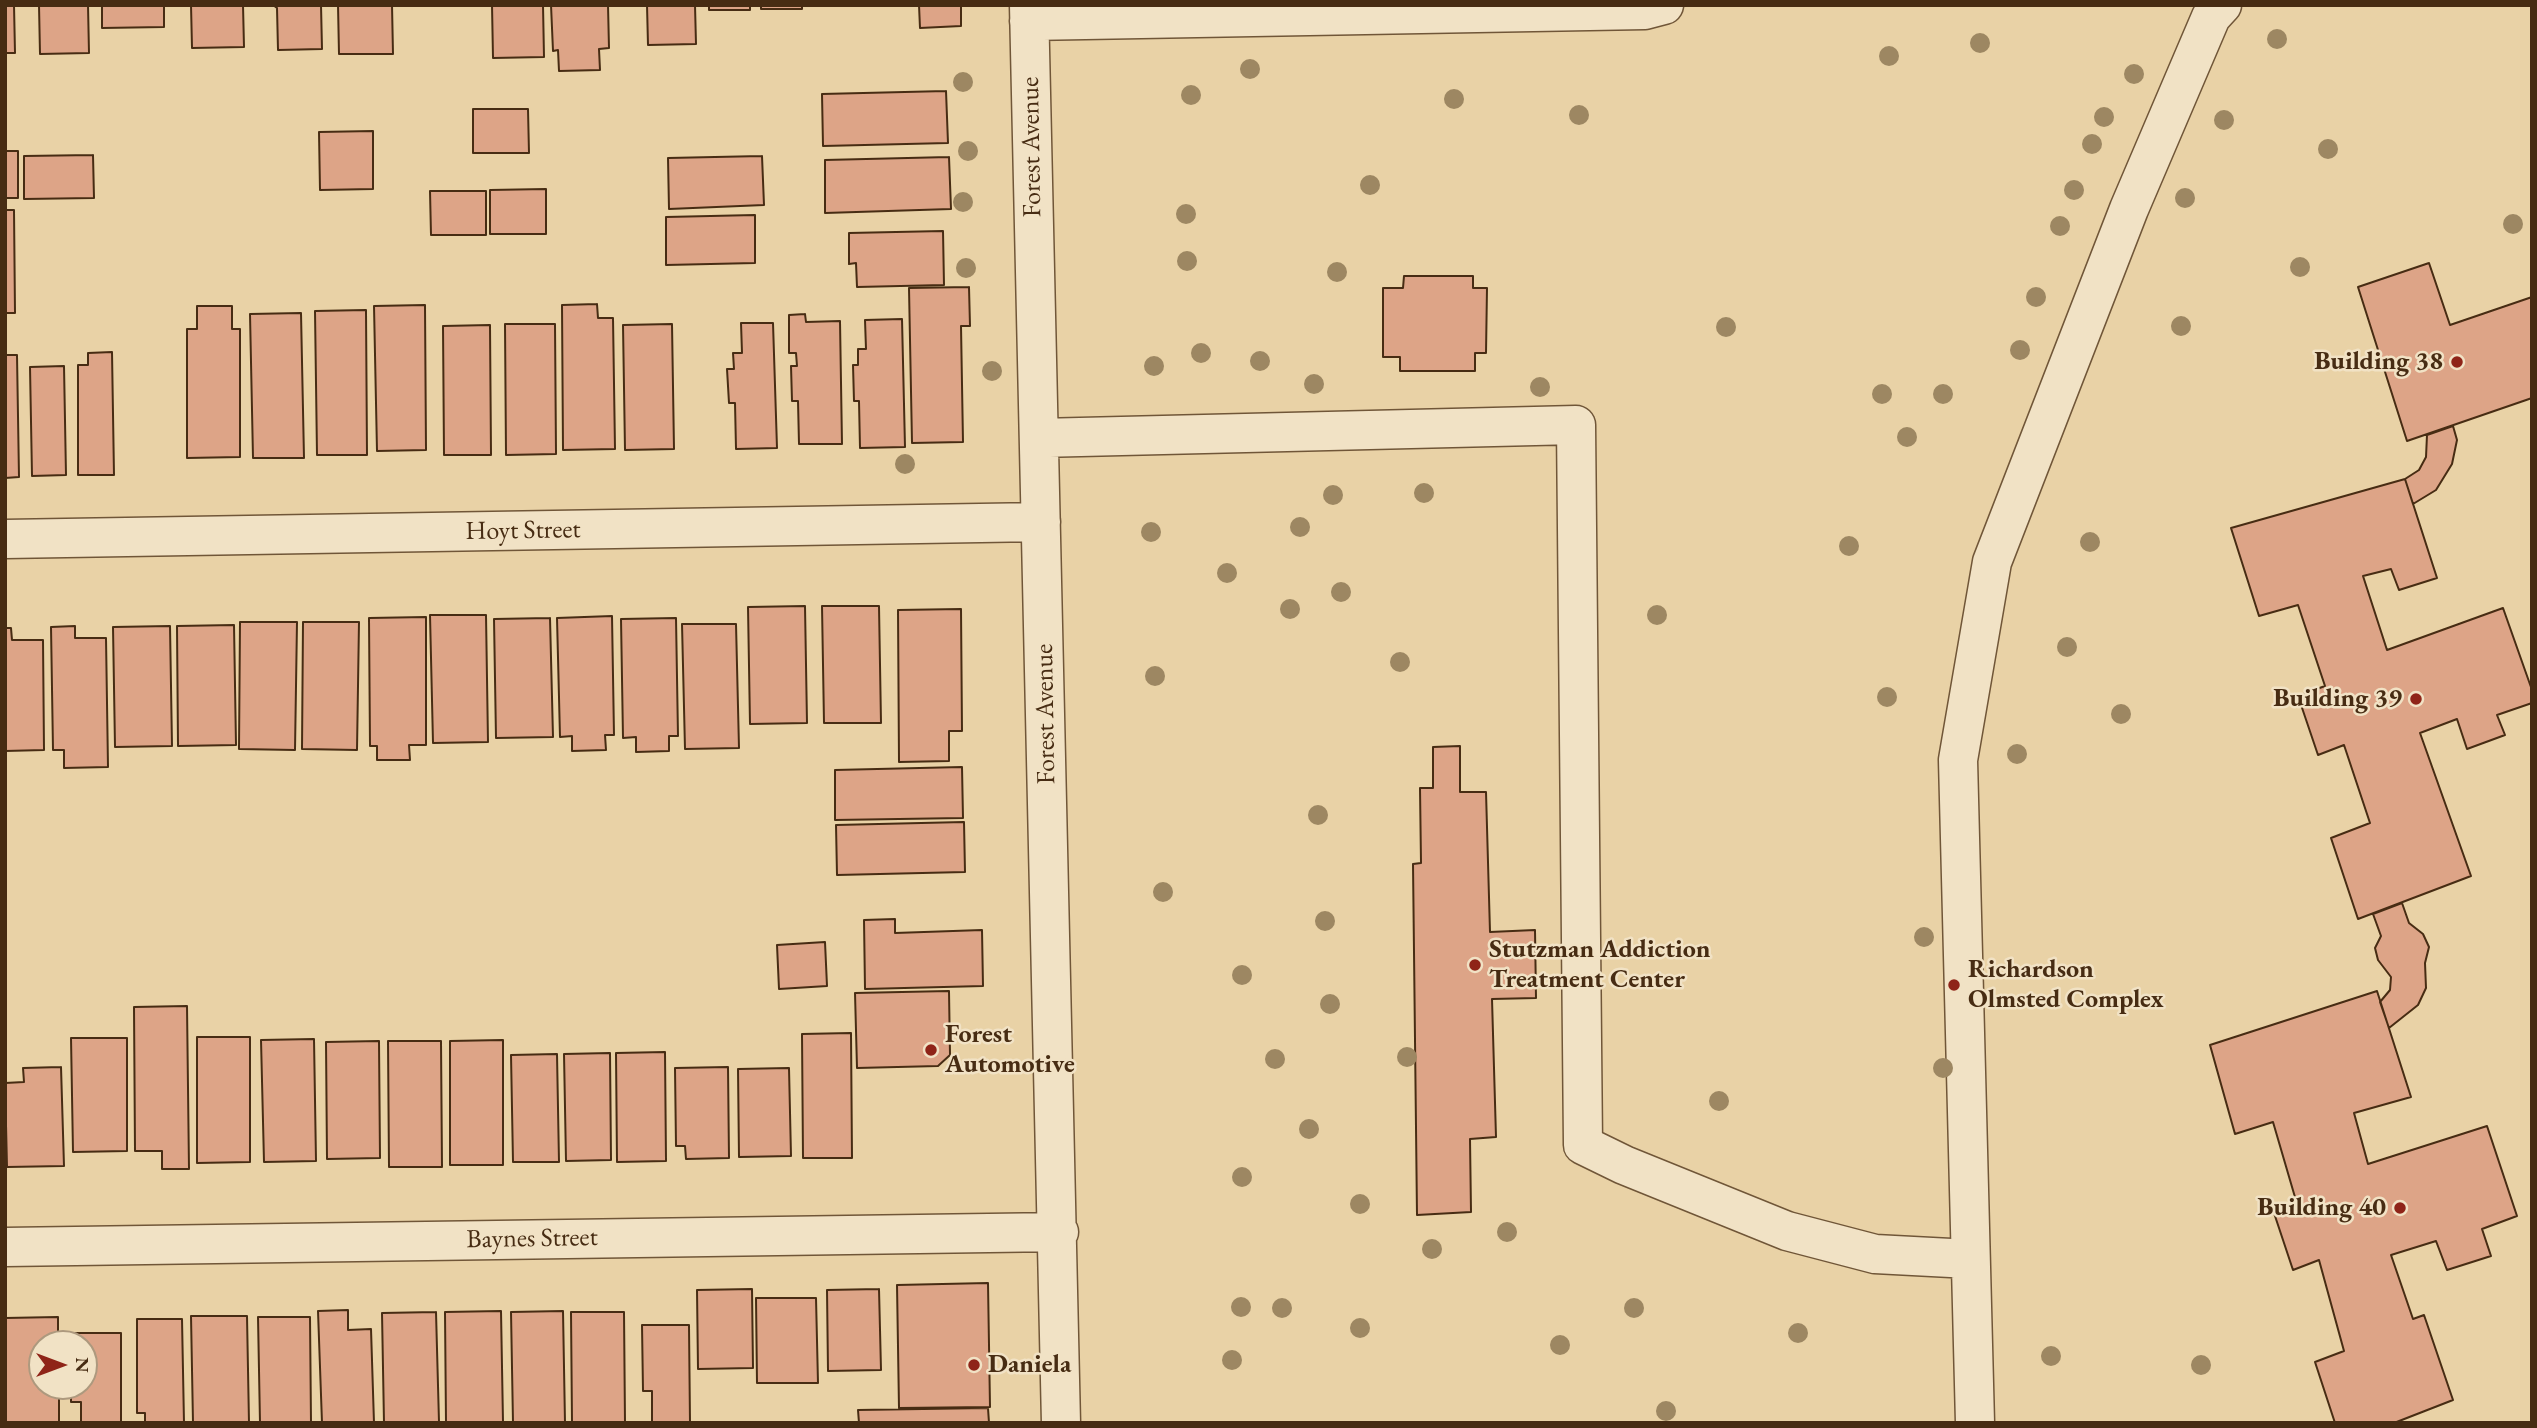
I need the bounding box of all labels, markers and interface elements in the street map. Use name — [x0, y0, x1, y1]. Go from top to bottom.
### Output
street label: Forest Avenue — [1015, 76, 1049, 218]
place label: Building 38 — [2314, 346, 2443, 378]
marker: Building 38 — [2449, 354, 2465, 370]
street label: Hoyt Street — [465, 514, 581, 548]
street label: Forest Avenue — [1029, 643, 1063, 785]
place label: Building 39 — [2273, 683, 2402, 715]
marker: Building 39 — [2408, 691, 2424, 707]
place label: Stutzman Addiction Treatment Center — [1489, 934, 1710, 996]
place label: Richardson Olmsted Complex — [1968, 954, 2164, 1016]
marker: Stutzman Addiction Treatment Center — [1467, 957, 1483, 973]
marker: Richardson Olmsted Complex — [1946, 977, 1962, 993]
place label: Forest Automotive — [945, 1019, 1075, 1080]
marker: Forest Automotive — [923, 1042, 939, 1058]
place label: Building 40 — [2257, 1192, 2386, 1224]
marker: Building 40 — [2392, 1200, 2408, 1216]
street label: Baynes Street — [466, 1222, 598, 1256]
north arrow — [28, 1330, 98, 1400]
place label: Daniela — [988, 1349, 1071, 1381]
text: N — [70, 1357, 95, 1373]
marker: Daniela — [966, 1357, 982, 1373]

